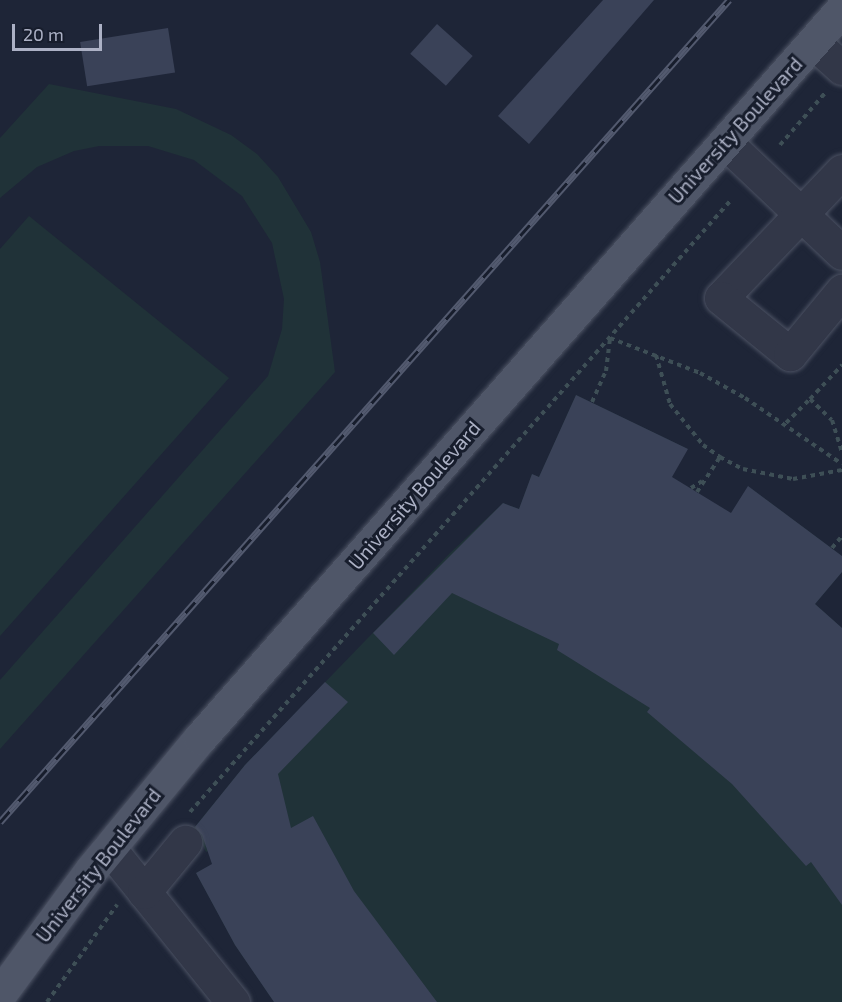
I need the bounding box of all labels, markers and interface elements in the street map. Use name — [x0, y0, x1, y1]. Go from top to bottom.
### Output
scale bar — [15, 12, 105, 50]
text: 20 m — [23, 23, 64, 45]
street label: University Boulevard — [663, 52, 807, 208]
street label: University Boulevard — [343, 416, 485, 574]
street label: University Boulevard — [30, 783, 166, 947]

